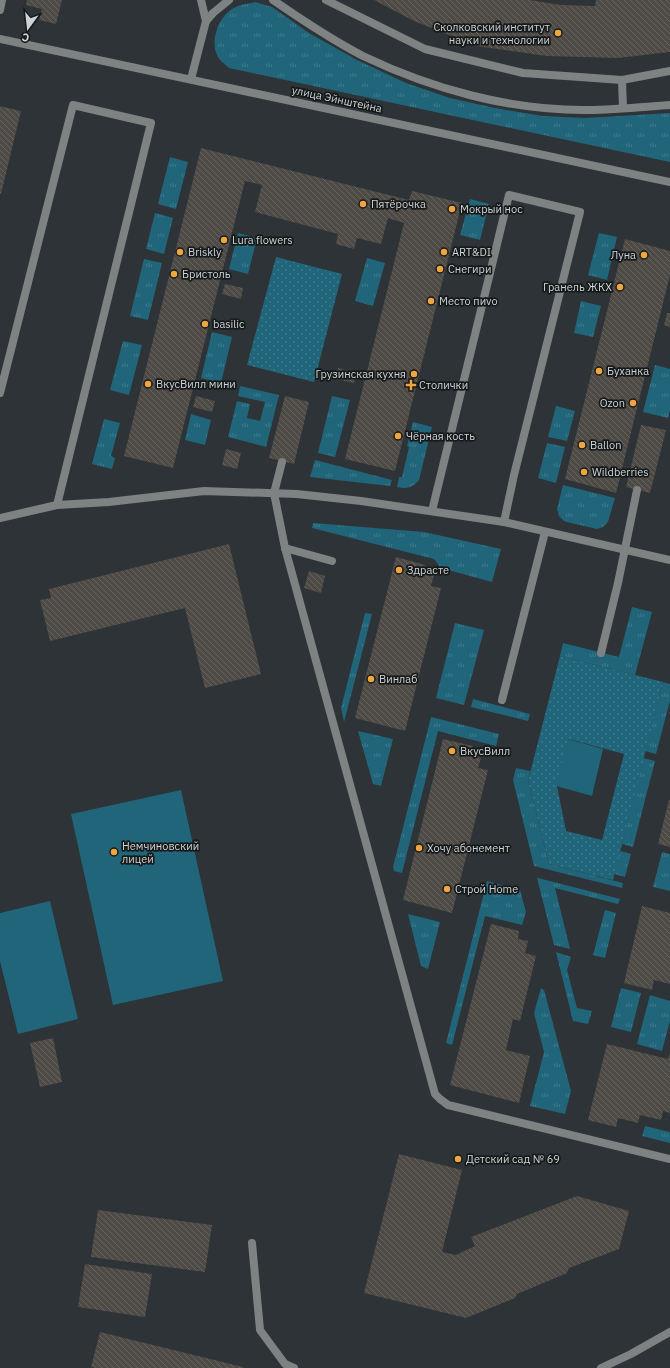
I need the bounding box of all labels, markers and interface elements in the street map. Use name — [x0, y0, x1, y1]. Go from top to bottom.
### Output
north arrow — [8, 8, 48, 48]
place label: Сколковский институт науки и технологии — [433, 20, 550, 47]
marker: Сколковский институт науки и технологии — [553, 28, 563, 38]
text: С — [20, 30, 31, 45]
street label: улица Эйнштейна — [291, 83, 383, 115]
place label: Пятёрочка — [371, 197, 426, 211]
marker: Пятёрочка — [358, 199, 368, 209]
place label: Мокрый нос — [460, 202, 523, 216]
marker: Мокрый нос — [447, 204, 457, 214]
place label: Lura flowers — [232, 233, 293, 247]
marker: Lura flowers — [219, 235, 229, 245]
place label: Briskly — [188, 245, 222, 259]
place label: ART&DI — [452, 245, 491, 259]
marker: Briskly — [175, 247, 185, 257]
marker: ART&DI — [439, 247, 449, 257]
place label: Луна — [611, 248, 636, 262]
marker: Луна — [639, 250, 649, 260]
place label: Снегири — [448, 262, 491, 276]
marker: Снегири — [435, 264, 445, 274]
place label: Бристоль — [182, 267, 231, 281]
marker: Бристоль — [169, 269, 179, 279]
place label: Гранель ЖКХ — [543, 280, 612, 294]
marker: Гранель ЖКХ — [615, 282, 625, 292]
place label: Место пиvo — [439, 294, 498, 308]
marker: Место пиvo — [426, 296, 436, 306]
place label: basilic — [213, 317, 245, 331]
marker: basilic — [200, 319, 210, 329]
place label: Буханка — [607, 364, 649, 378]
marker: Буханка — [594, 366, 604, 376]
place label: Грузинская кухня — [316, 367, 406, 381]
marker: Грузинская кухня — [409, 369, 419, 379]
place label: ВкусВилл мини — [156, 377, 236, 391]
place label: Столички — [419, 378, 468, 392]
marker: ВкусВилл мини — [143, 379, 153, 389]
marker: Столички — [406, 380, 416, 390]
place label: Ozon — [600, 396, 625, 410]
marker: Ozon — [628, 398, 638, 408]
place label: Чёрная кость — [406, 429, 475, 443]
marker: Чёрная кость — [393, 431, 403, 441]
place label: Ballon — [590, 438, 621, 452]
marker: Ballon — [577, 440, 587, 450]
place label: Wildberries — [592, 465, 649, 479]
marker: Wildberries — [579, 467, 589, 477]
place label: Здрасте — [407, 563, 449, 577]
marker: Здрасте — [394, 565, 404, 575]
place label: Винлаб — [379, 672, 417, 686]
marker: Винлаб — [366, 674, 376, 684]
place label: ВкусВилл — [460, 744, 510, 758]
marker: ВкусВилл — [447, 746, 457, 756]
place label: Немчиновский лицей — [122, 839, 199, 866]
place label: Хочу абонемент — [427, 841, 510, 855]
marker: Хочу абонемент — [414, 843, 424, 853]
marker: Немчиновский лицей — [109, 847, 119, 857]
place label: Строй Home — [455, 882, 518, 896]
marker: Строй Home — [442, 884, 452, 894]
place label: Детский сад № 69 — [466, 1152, 560, 1166]
marker: Детский сад № 69 — [453, 1154, 463, 1164]

